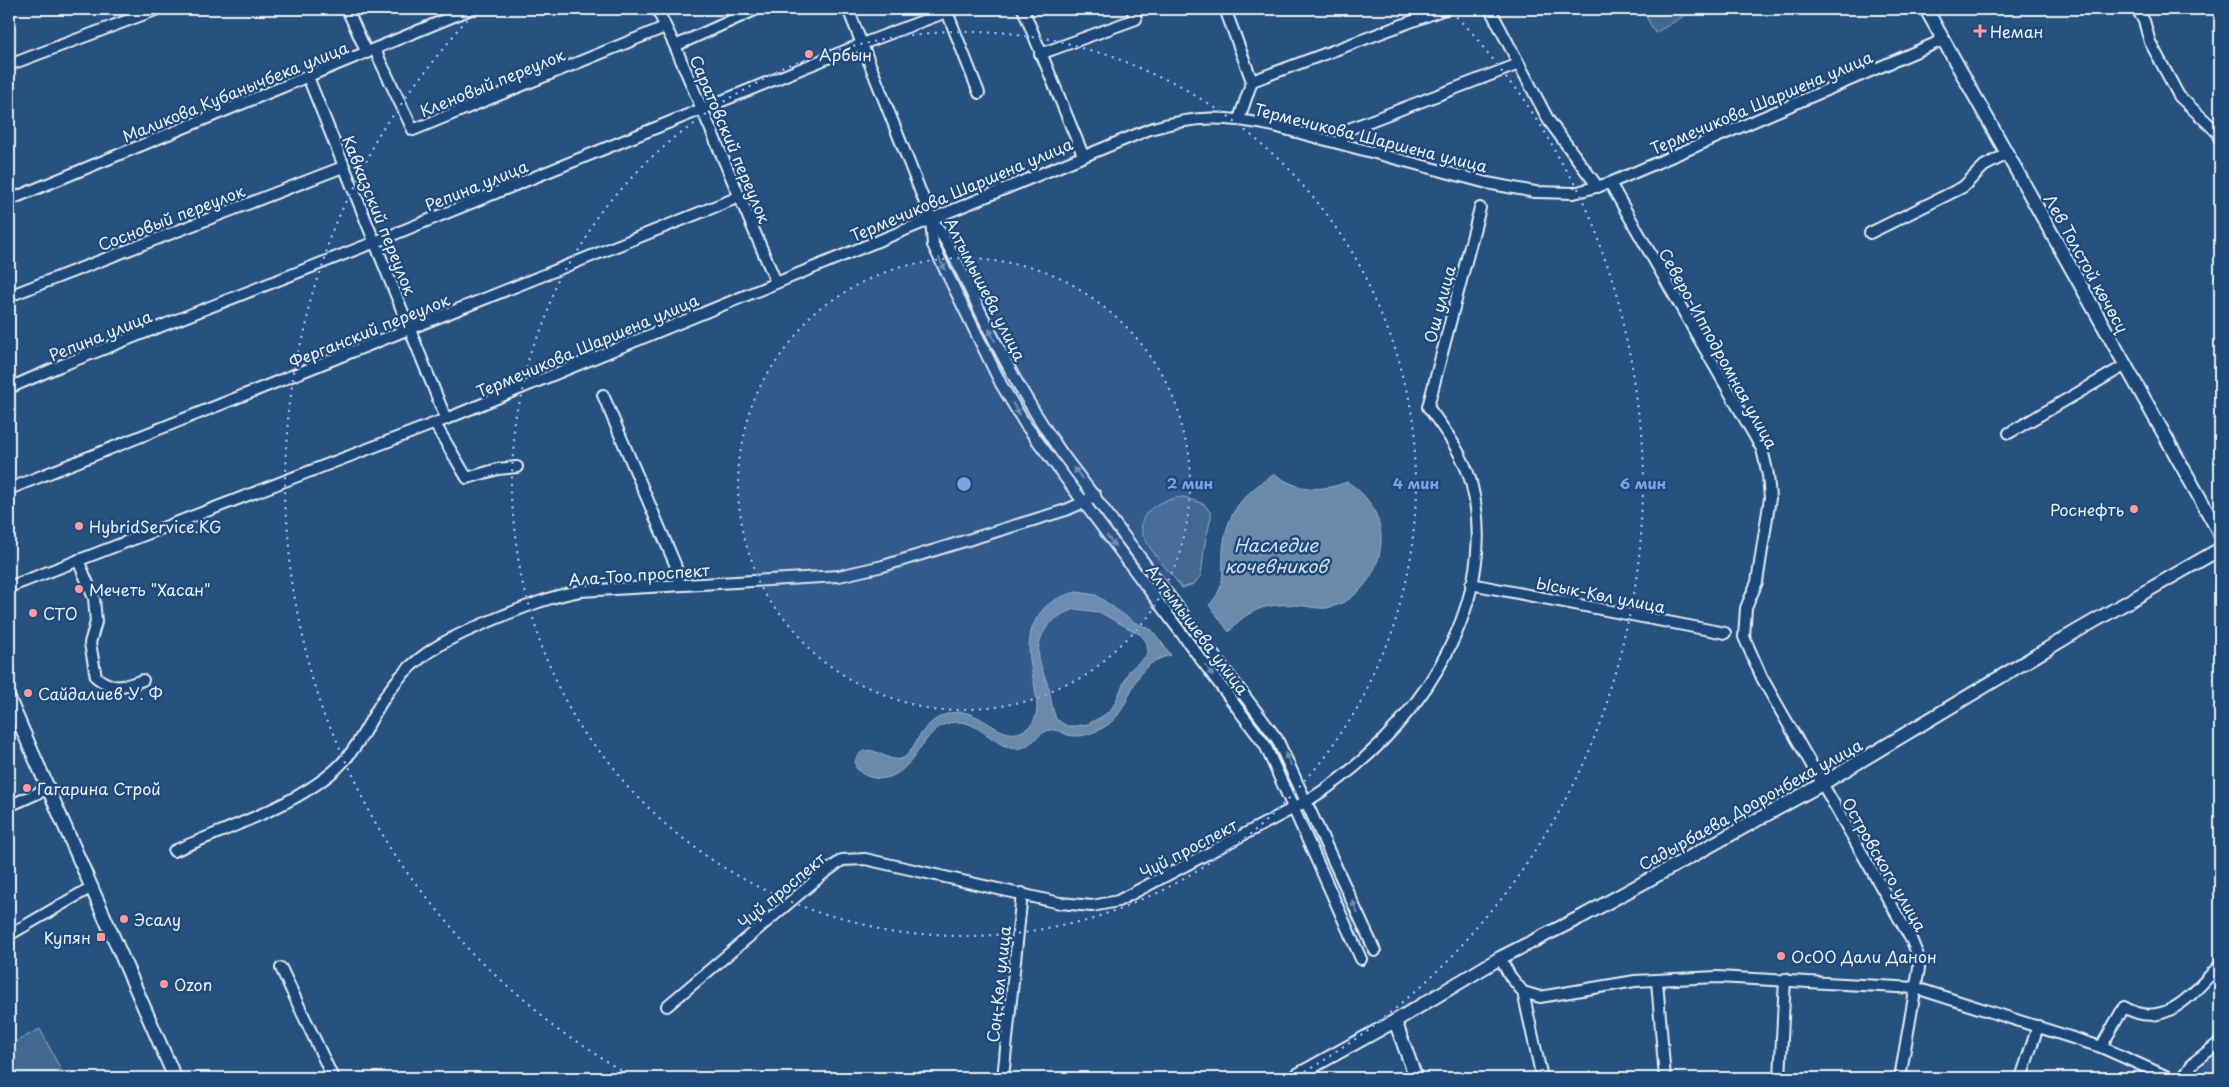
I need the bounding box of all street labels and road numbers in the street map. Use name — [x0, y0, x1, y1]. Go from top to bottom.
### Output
street label: Маликова Кубанычбека улица — [118, 35, 352, 147]
street label: Кленовый переулок — [416, 42, 569, 122]
street label: Термечикова Шаршена улица — [1646, 44, 1876, 160]
street label: Саратовский переулок — [685, 51, 778, 227]
street label: Термечикова Шаршена улица — [1252, 96, 1490, 178]
street label: Термечикова Шаршена улица — [846, 131, 1076, 247]
street label: Кавказский переулок — [337, 132, 423, 299]
street label: Репина улица — [421, 153, 531, 217]
street label: Сосновый переулок — [94, 178, 248, 256]
street label: Лев Толстой көчөсү — [2039, 189, 2135, 337]
street label: Алтымышева улица — [939, 213, 1033, 365]
street label: Северо-Ипподромная улица — [1654, 243, 1784, 453]
street label: Ош улица — [1417, 263, 1461, 345]
street label: Ферганский переулок — [285, 287, 453, 373]
street label: Термечикова Шаршена улица — [472, 287, 702, 403]
street label: Репина улица — [45, 303, 155, 367]
street label: Ала-Тоо проспект — [568, 557, 711, 591]
street label: Алтымышева улица — [1141, 559, 1255, 699]
street label: Ысык-Көл улица — [1535, 570, 1667, 618]
street label: Садырбаева Дооронбека улица — [1634, 732, 1866, 876]
street label: Островского улица — [1837, 793, 1933, 935]
street label: Чүй проспект — [1135, 812, 1241, 884]
street label: Чүй проспект — [732, 846, 830, 934]
street label: Соң-Көл улица — [980, 924, 1016, 1044]

